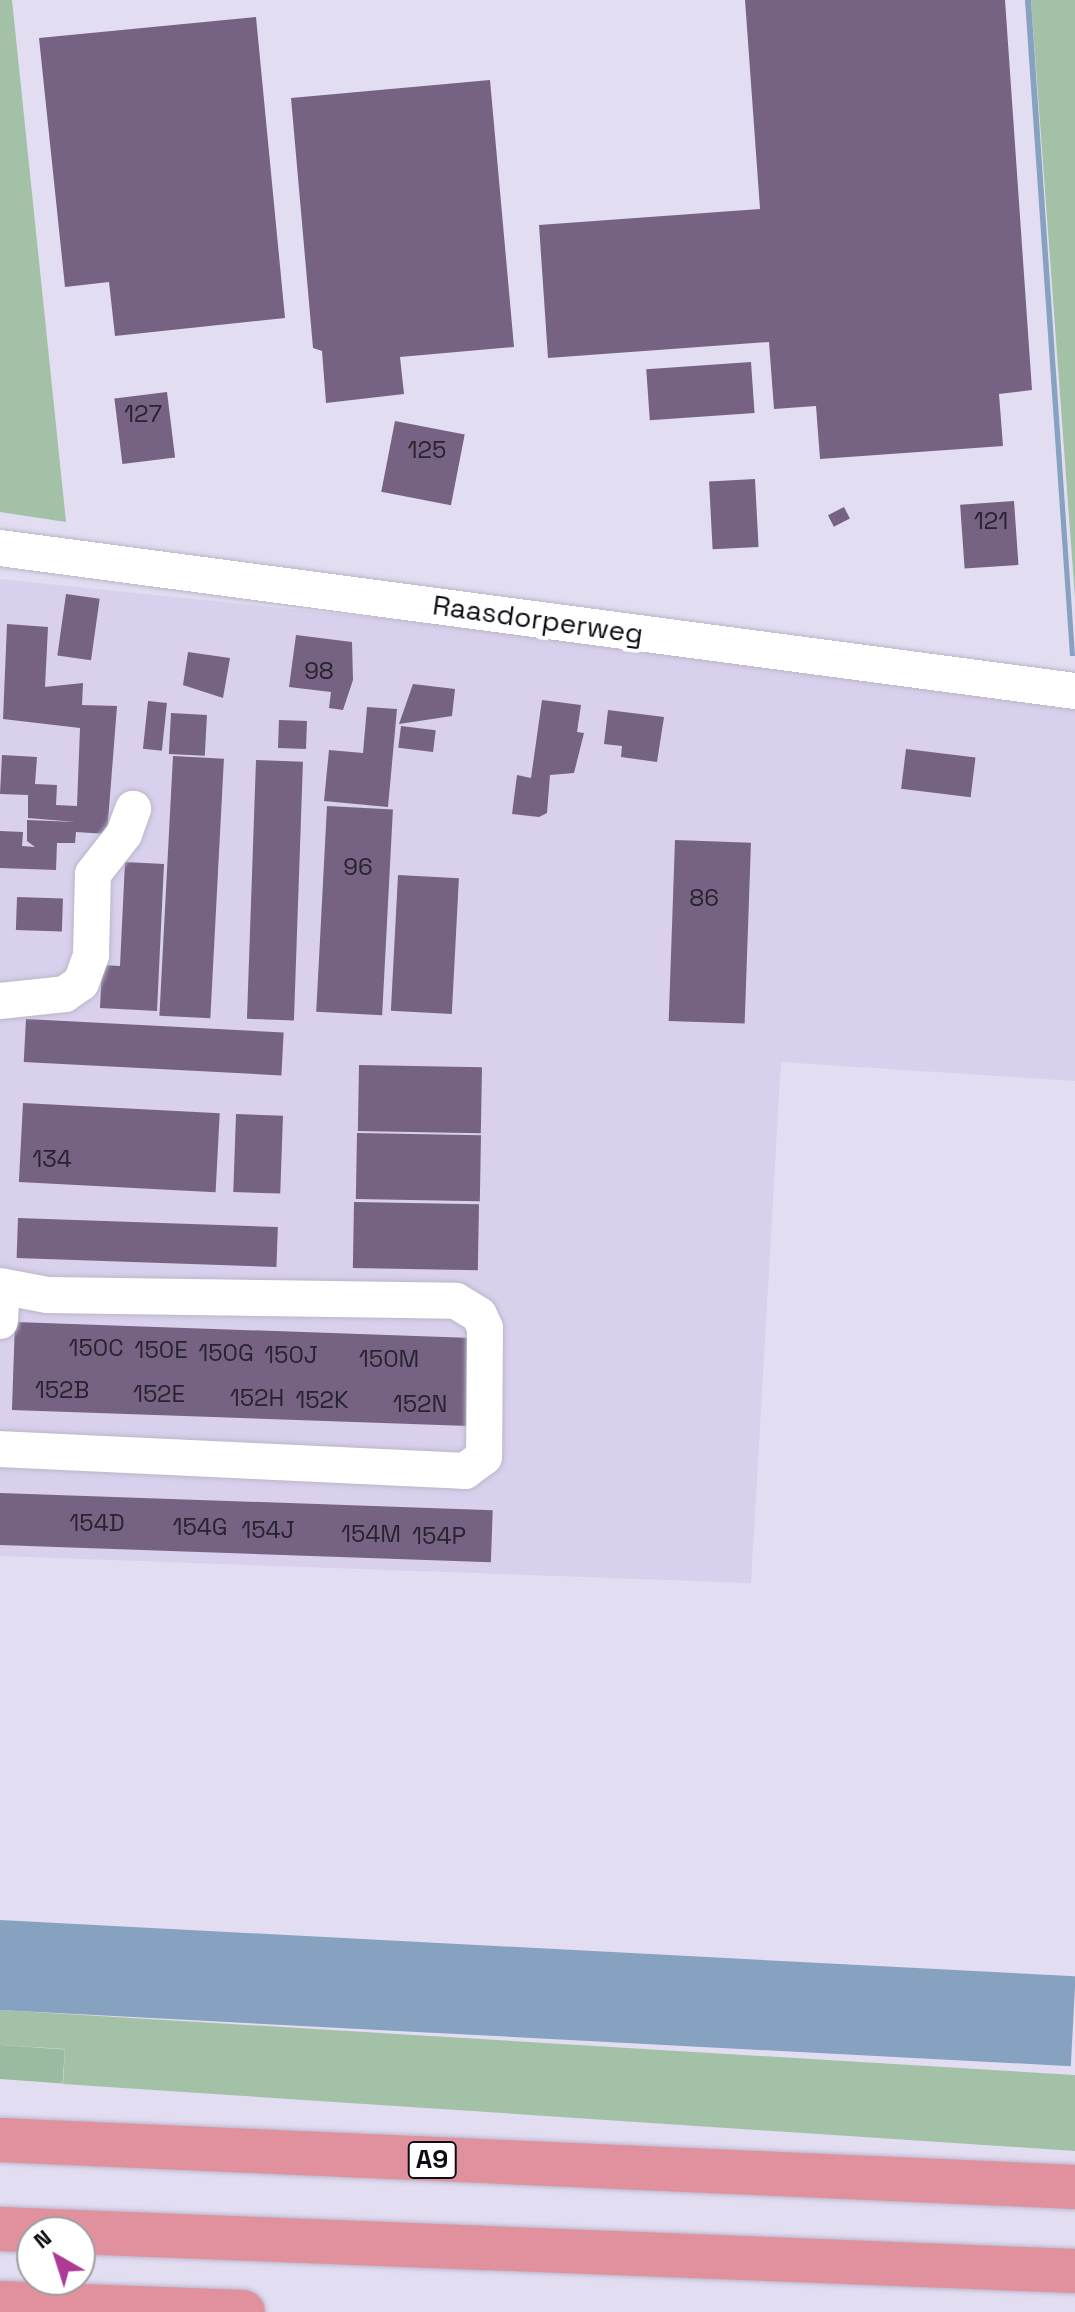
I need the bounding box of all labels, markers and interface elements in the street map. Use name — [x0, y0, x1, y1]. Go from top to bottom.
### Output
house number: 127 — [124, 400, 162, 428]
house number: 125 — [408, 436, 446, 464]
house number: 121 — [974, 507, 1008, 535]
street label: Raasdorperweg — [431, 588, 645, 650]
house number: 98 — [304, 657, 334, 685]
house number: 96 — [343, 853, 373, 881]
house number: 86 — [689, 884, 719, 912]
house number: 134 — [32, 1145, 72, 1173]
house number: 150C — [68, 1334, 124, 1362]
house number: 150E — [134, 1336, 188, 1364]
house number: 150G — [198, 1339, 254, 1367]
house number: 150J — [264, 1341, 318, 1369]
house number: 150M — [359, 1345, 419, 1373]
house number: 152B — [35, 1376, 89, 1404]
house number: 152E — [133, 1380, 185, 1408]
house number: 152H — [230, 1384, 284, 1412]
house number: 152K — [295, 1386, 349, 1414]
house number: 152N — [393, 1390, 447, 1418]
house number: 154D — [69, 1509, 125, 1537]
house number: 154G — [172, 1513, 228, 1541]
house number: 154J — [241, 1516, 295, 1544]
house number: 154M — [341, 1520, 401, 1548]
house number: 154P — [412, 1522, 466, 1550]
road number: A9 — [406, 2138, 458, 2182]
north arrow — [16, 2216, 96, 2296]
text: N — [28, 2223, 57, 2254]

